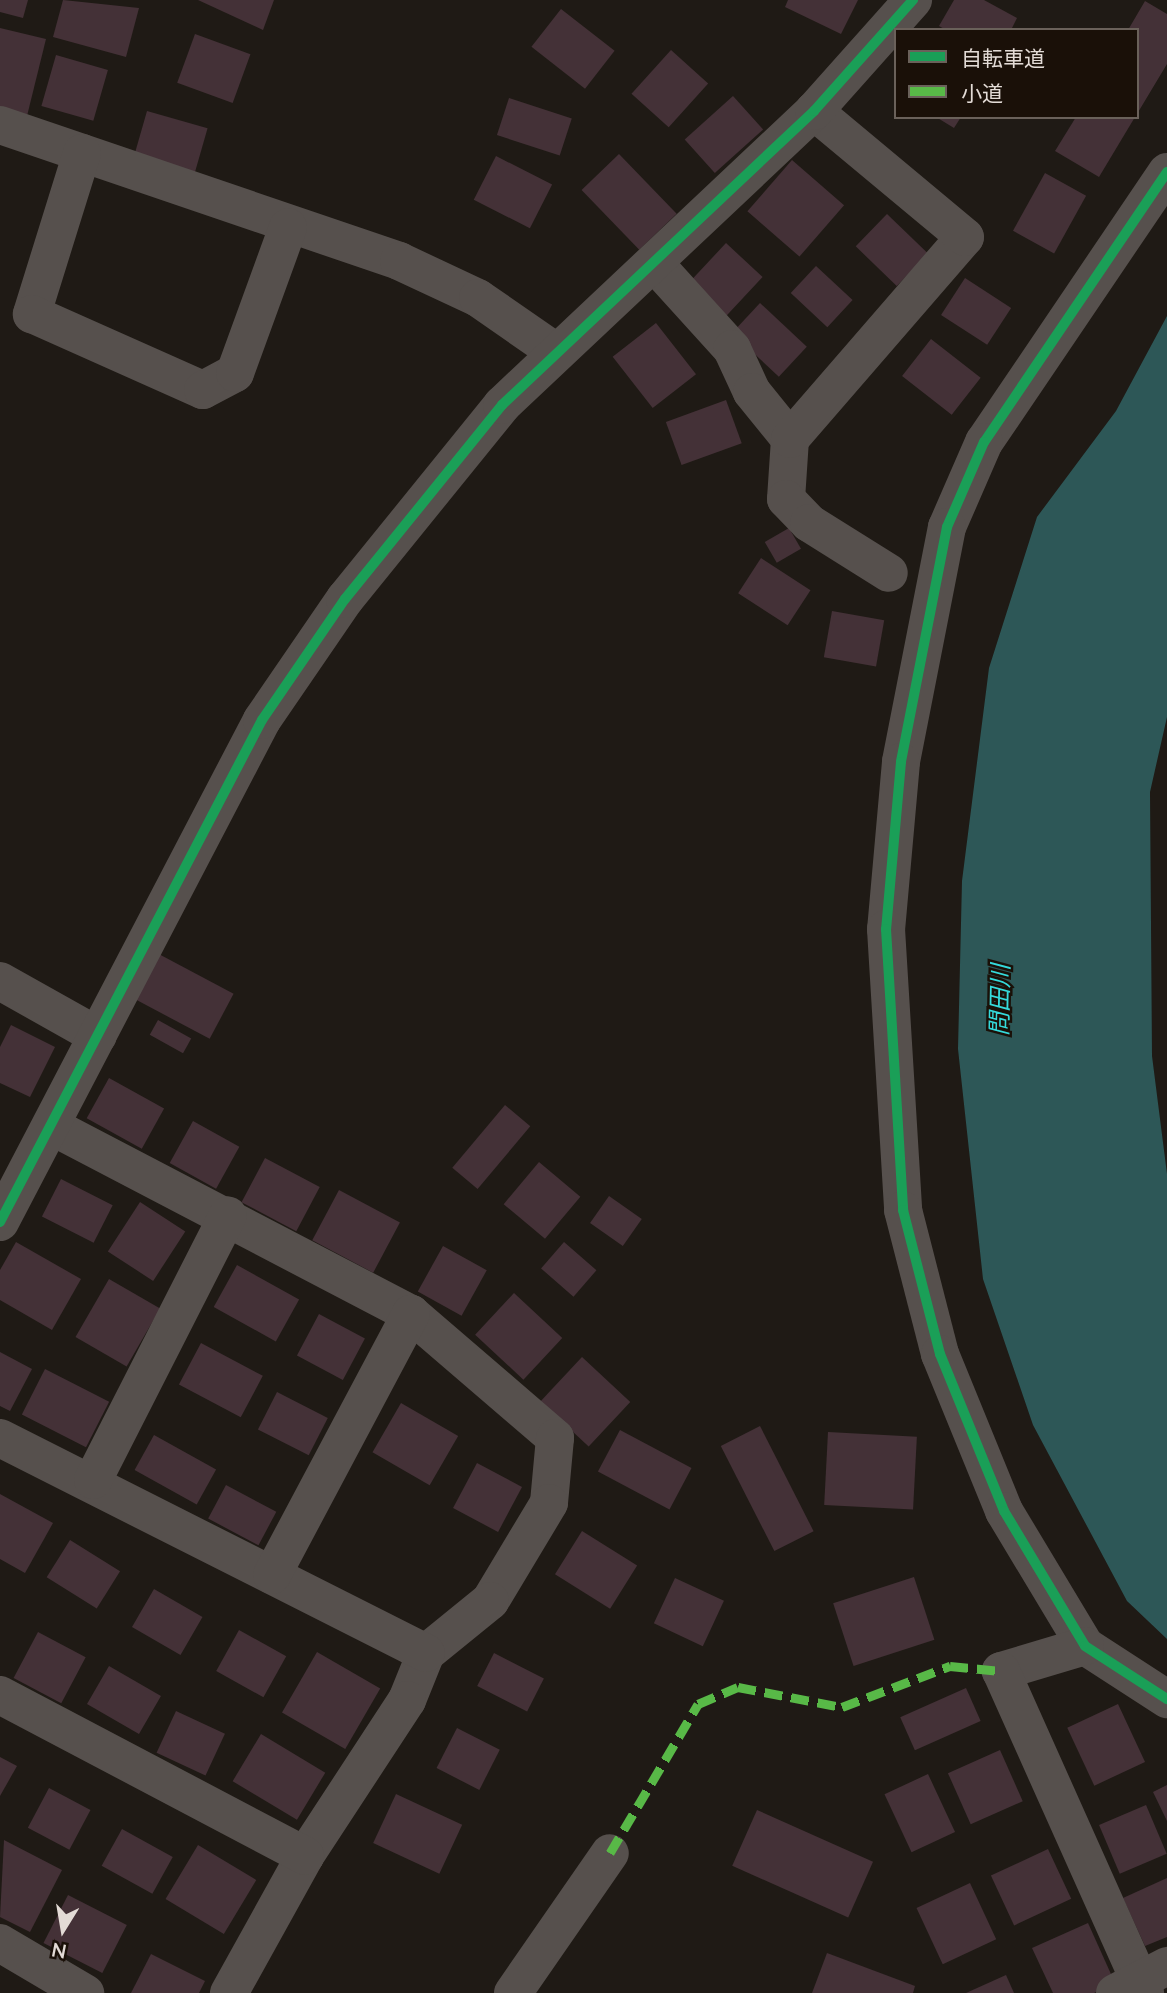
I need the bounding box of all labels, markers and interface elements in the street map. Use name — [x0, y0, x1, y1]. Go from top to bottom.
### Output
legend — [894, 28, 1139, 119]
text: 自転車道 — [961, 45, 1045, 70]
text: 小道 — [961, 80, 1003, 105]
water label: 問田川 — [984, 964, 1014, 1036]
north arrow — [28, 1895, 98, 1965]
text: N — [50, 1938, 68, 1964]

